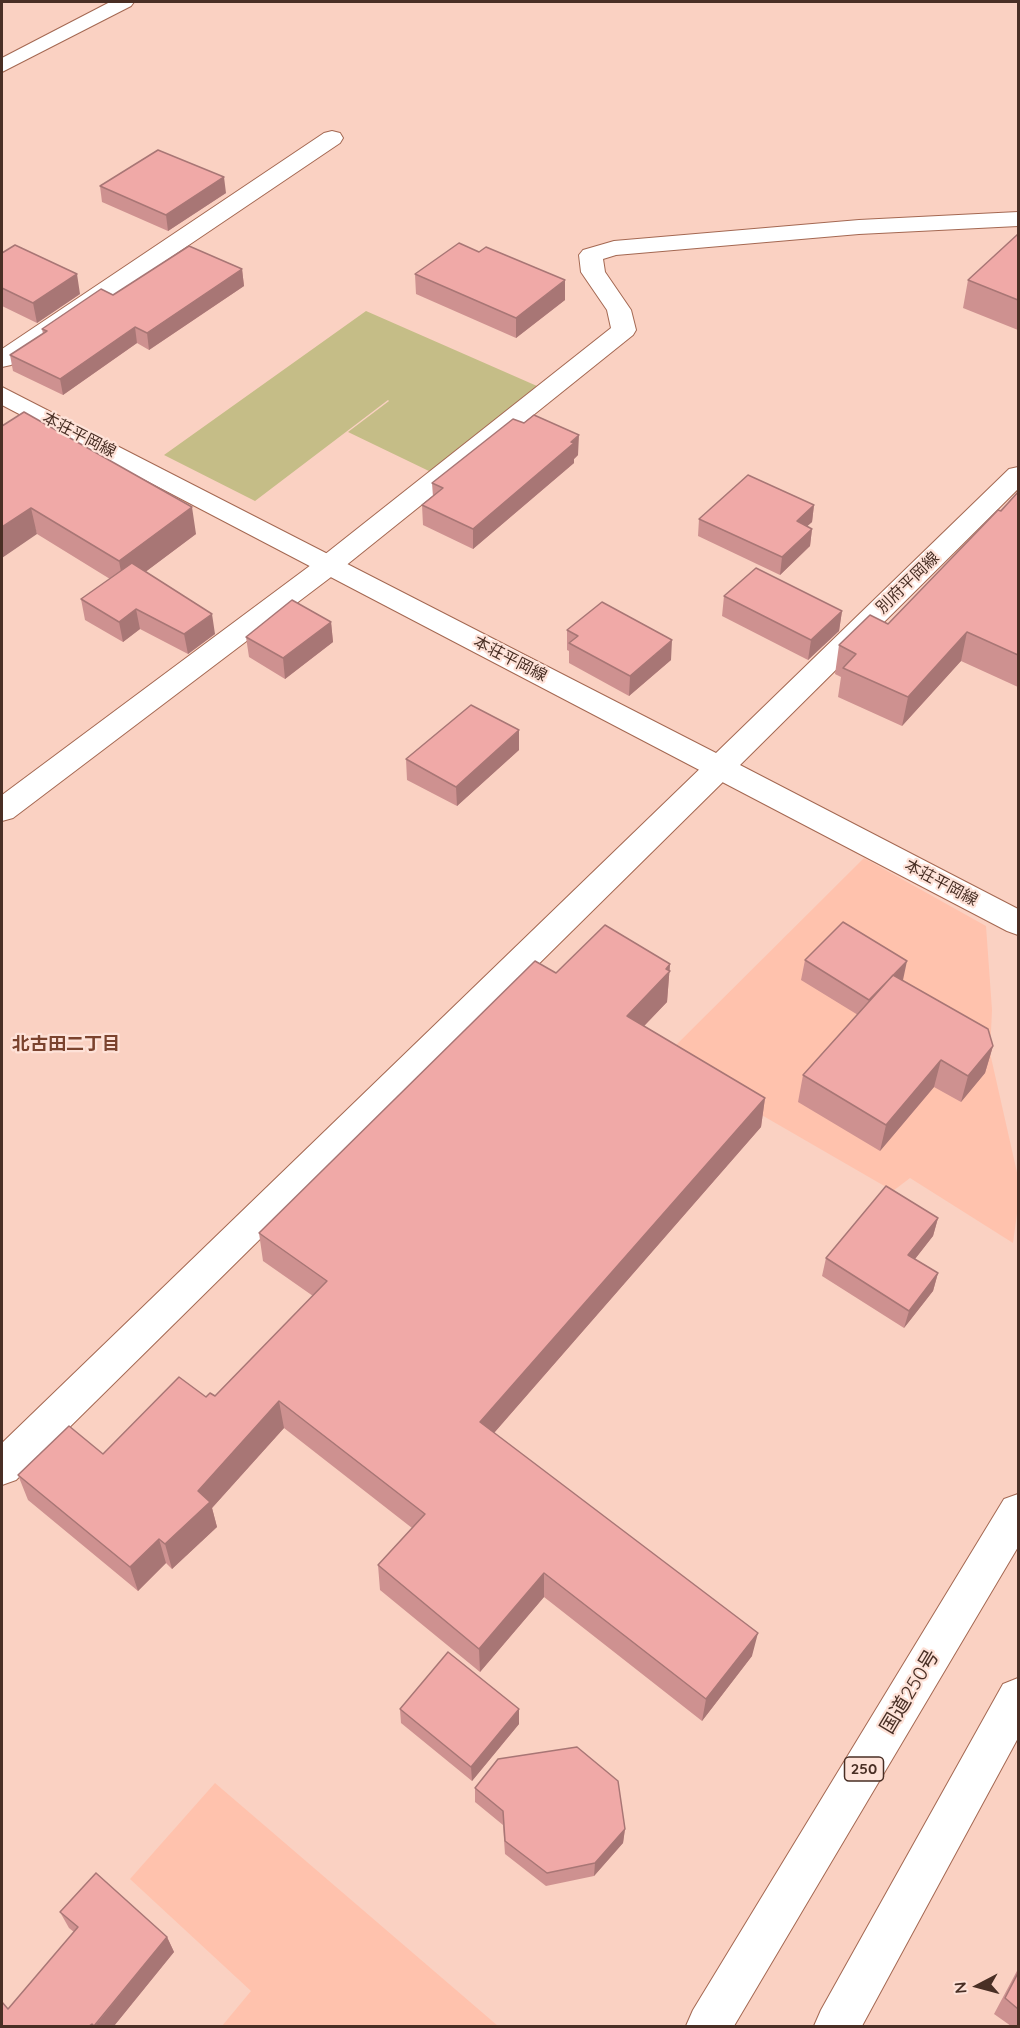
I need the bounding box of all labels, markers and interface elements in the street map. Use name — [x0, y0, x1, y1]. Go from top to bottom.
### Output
street label: 本荘平岡線 — [39, 408, 119, 462]
street label: 別府平岡線 — [873, 548, 943, 618]
street label: 本荘平岡線 — [470, 632, 550, 686]
street label: 本荘平岡線 — [901, 856, 981, 910]
district label: 北古田二丁目 — [12, 1034, 120, 1056]
street label: 国道250号 — [876, 1646, 944, 1738]
road number: 250 — [844, 1757, 884, 1781]
north arrow — [948, 1956, 1008, 2016]
text: N — [950, 1981, 971, 1995]

